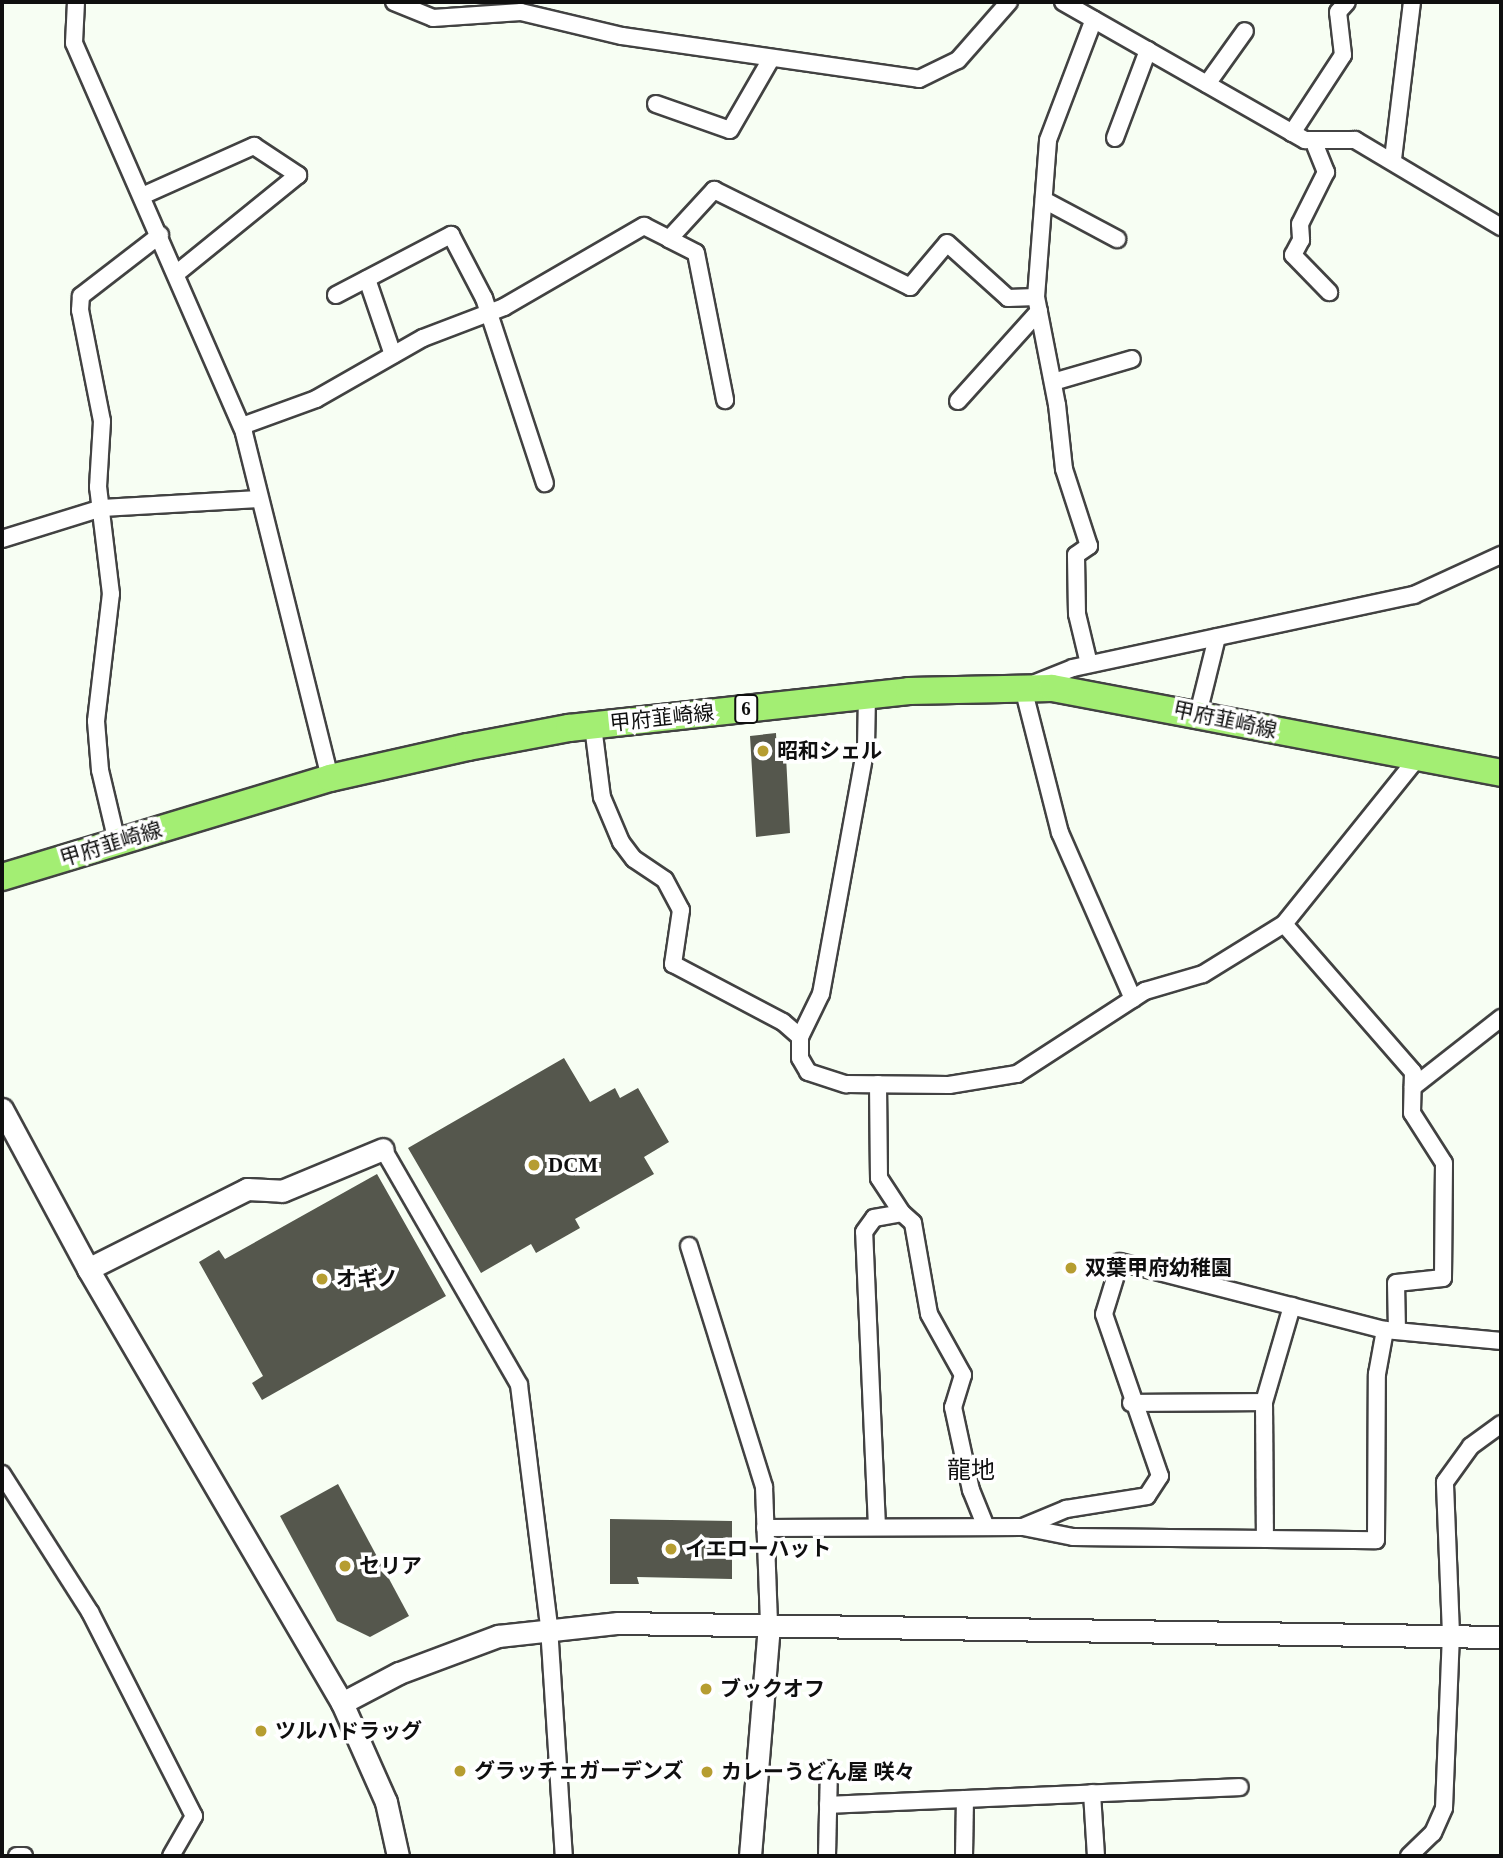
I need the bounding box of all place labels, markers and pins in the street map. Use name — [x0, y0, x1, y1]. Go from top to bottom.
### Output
place label: 昭和シェル — [777, 738, 882, 764]
marker: 昭和シェル — [755, 743, 771, 759]
place label: DCM — [548, 1152, 598, 1178]
marker: DCM — [526, 1157, 542, 1173]
place label: 双葉甲府幼稚園 — [1085, 1255, 1232, 1281]
marker: 双葉甲府幼稚園 — [1063, 1260, 1079, 1276]
place label: オギノ — [336, 1266, 399, 1292]
marker: オギノ — [314, 1271, 330, 1287]
place label: イエローハット — [685, 1536, 832, 1562]
marker: イエローハット — [663, 1541, 679, 1557]
place label: セリア — [359, 1553, 422, 1579]
marker: セリア — [337, 1558, 353, 1574]
place label: ブックオフ — [720, 1676, 825, 1702]
marker: ブックオフ — [698, 1681, 714, 1697]
place label: ツルハドラッグ — [275, 1718, 422, 1744]
marker: ツルハドラッグ — [253, 1723, 269, 1739]
place label: グラッチェガーデンズ — [474, 1758, 684, 1784]
place label: カレーうどん屋 咲々 — [721, 1759, 915, 1785]
marker: グラッチェガーデンズ — [452, 1763, 468, 1779]
marker: カレーうどん屋 咲々 — [699, 1764, 715, 1780]

